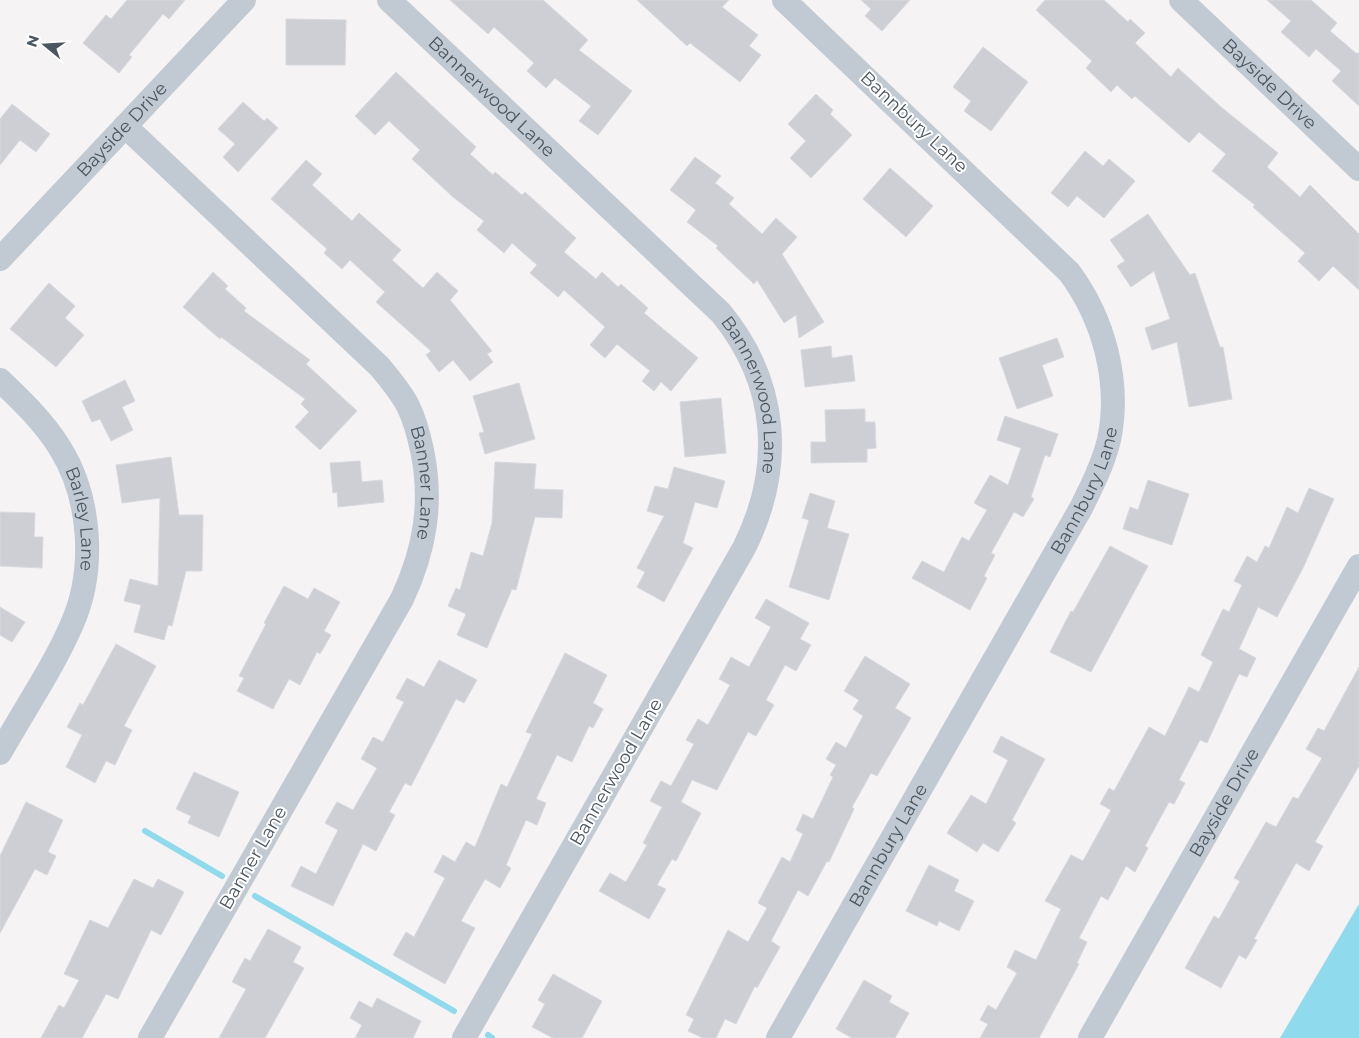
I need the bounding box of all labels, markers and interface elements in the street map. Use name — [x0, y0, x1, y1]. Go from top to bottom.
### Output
north arrow — [20, 20, 70, 70]
street label: Bannerwood Lane — [424, 32, 560, 162]
text: N — [22, 33, 43, 49]
street label: Bayside Drive — [1218, 34, 1321, 134]
street label: Bannbury Lane — [856, 67, 972, 177]
street label: Bayside Drive — [72, 77, 172, 181]
street label: Bannerwood Lane — [716, 312, 781, 476]
street label: Banner Lane — [405, 423, 438, 542]
street label: Bannbury Lane — [1046, 425, 1122, 558]
street label: Barley Lane — [60, 463, 98, 572]
street label: Bannerwood Lane — [565, 694, 667, 849]
street label: Bayside Drive — [1184, 744, 1264, 861]
street label: Bannbury Lane — [844, 779, 932, 911]
street label: Banner Lane — [215, 802, 291, 914]

